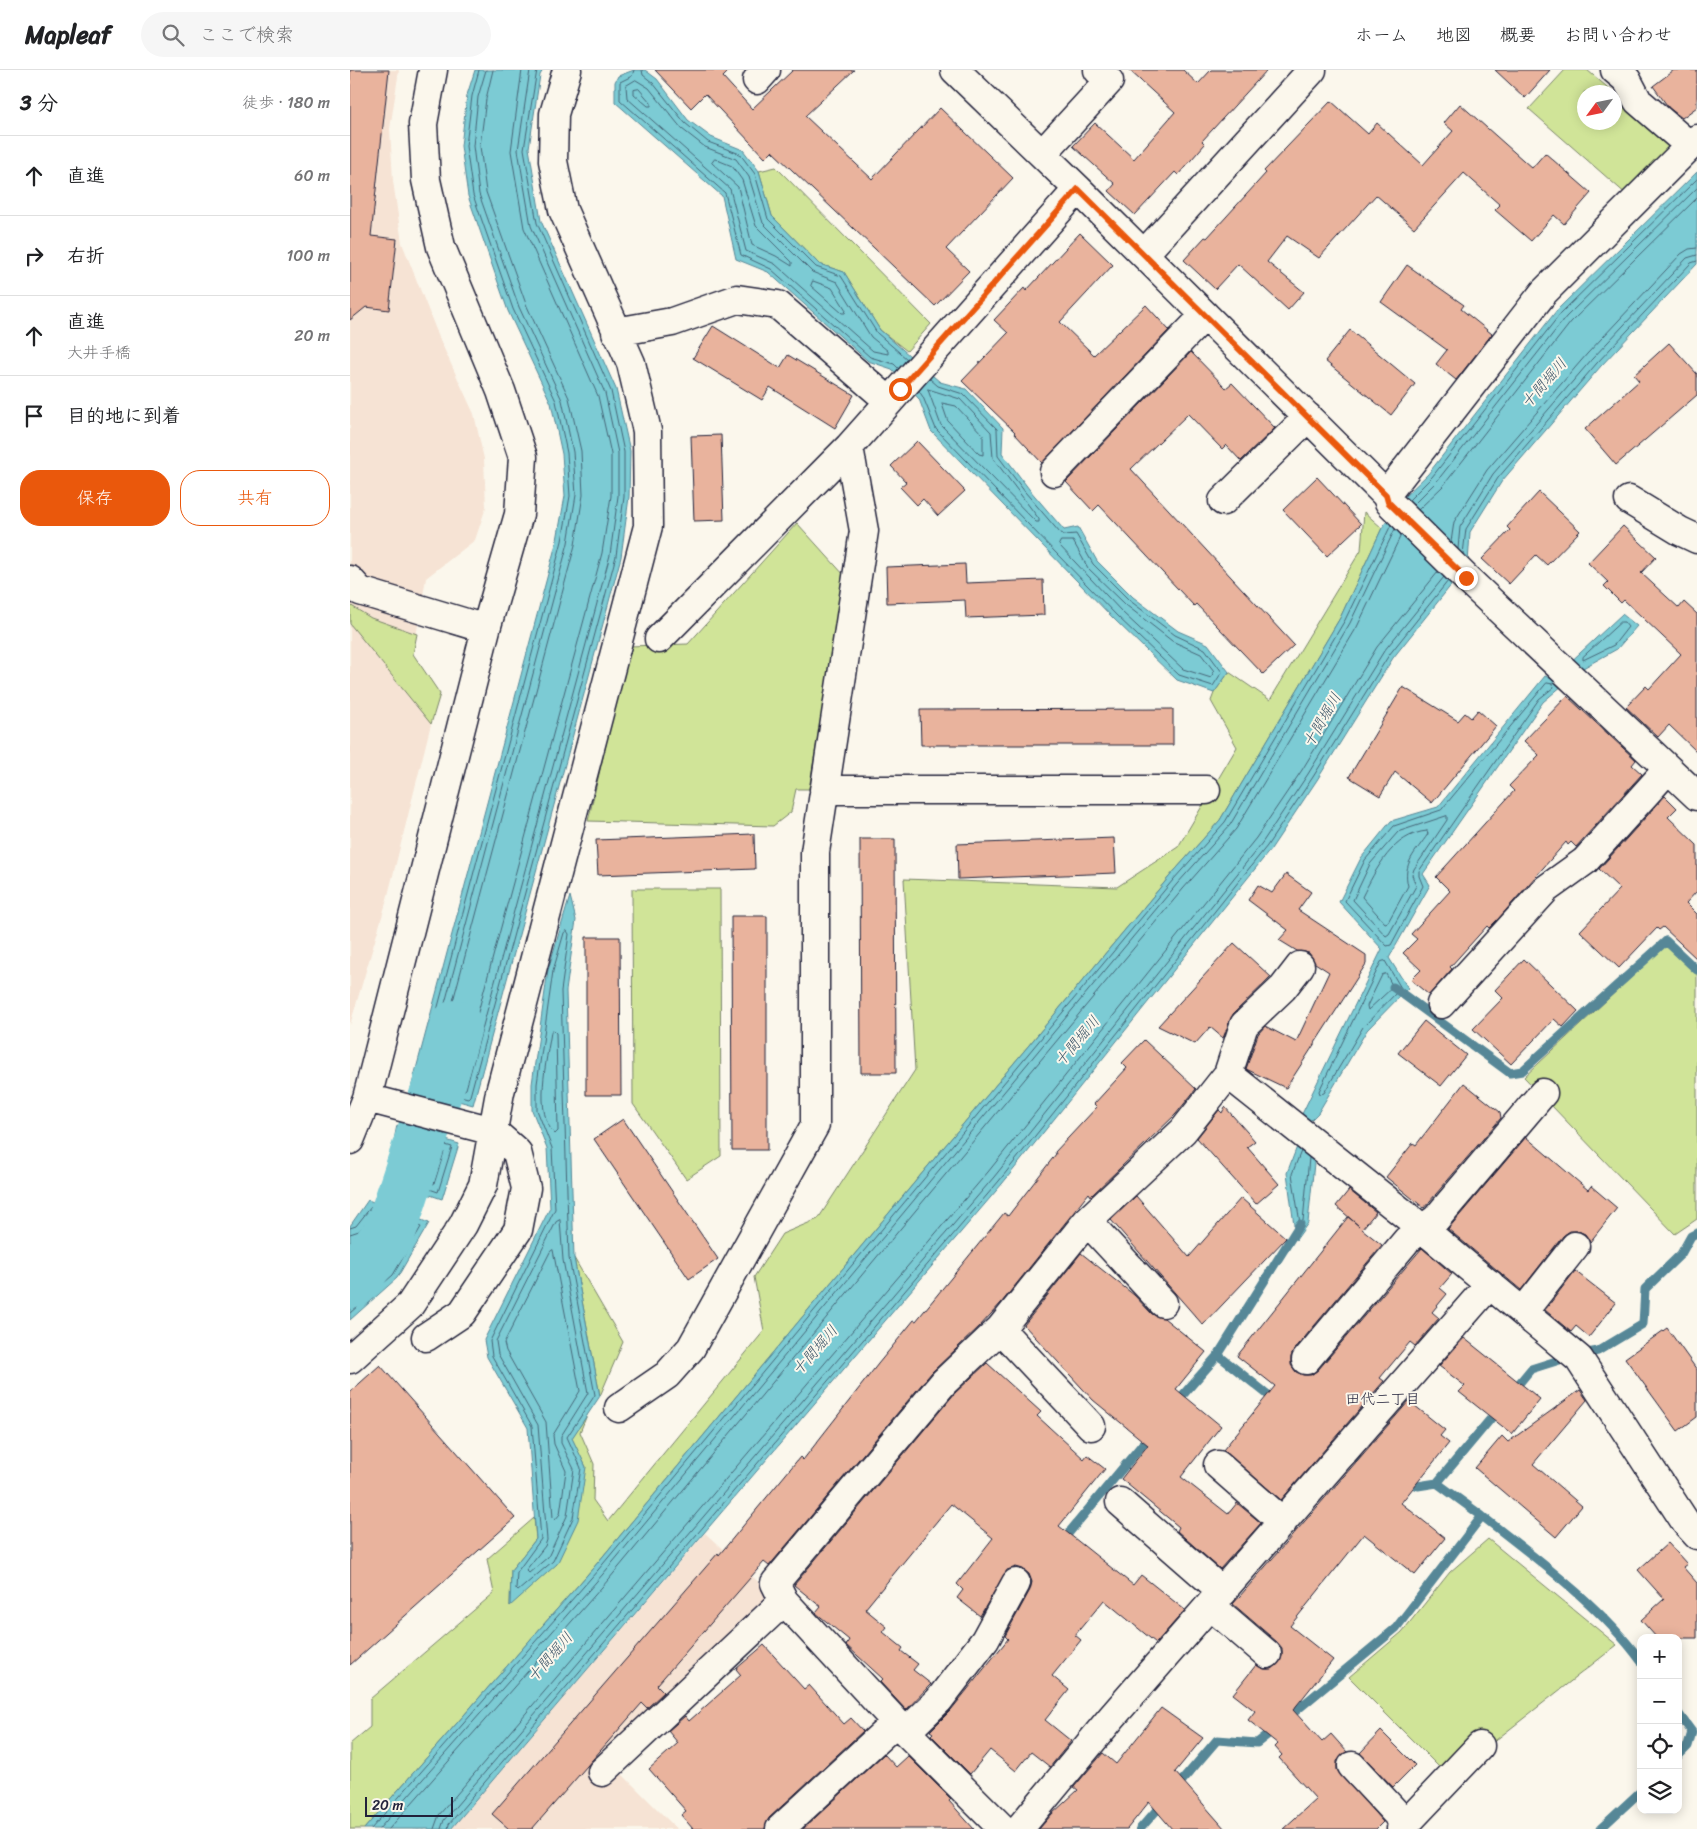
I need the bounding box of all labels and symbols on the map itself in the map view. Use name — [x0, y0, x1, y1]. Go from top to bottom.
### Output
north arrow — [1577, 85, 1622, 130]
water label: 十間堀川 — [1515, 352, 1573, 414]
route start — [889, 378, 912, 401]
route end — [1455, 567, 1478, 590]
water label: 十間堀川 — [1296, 688, 1348, 752]
water label: 十間堀川 — [1048, 1010, 1106, 1072]
water label: 十間堀川 — [786, 1319, 844, 1381]
district label: 田代二丁目 — [1345, 1386, 1421, 1412]
water label: 十間堀川 — [521, 1626, 579, 1688]
scale bar — [365, 1794, 452, 1817]

